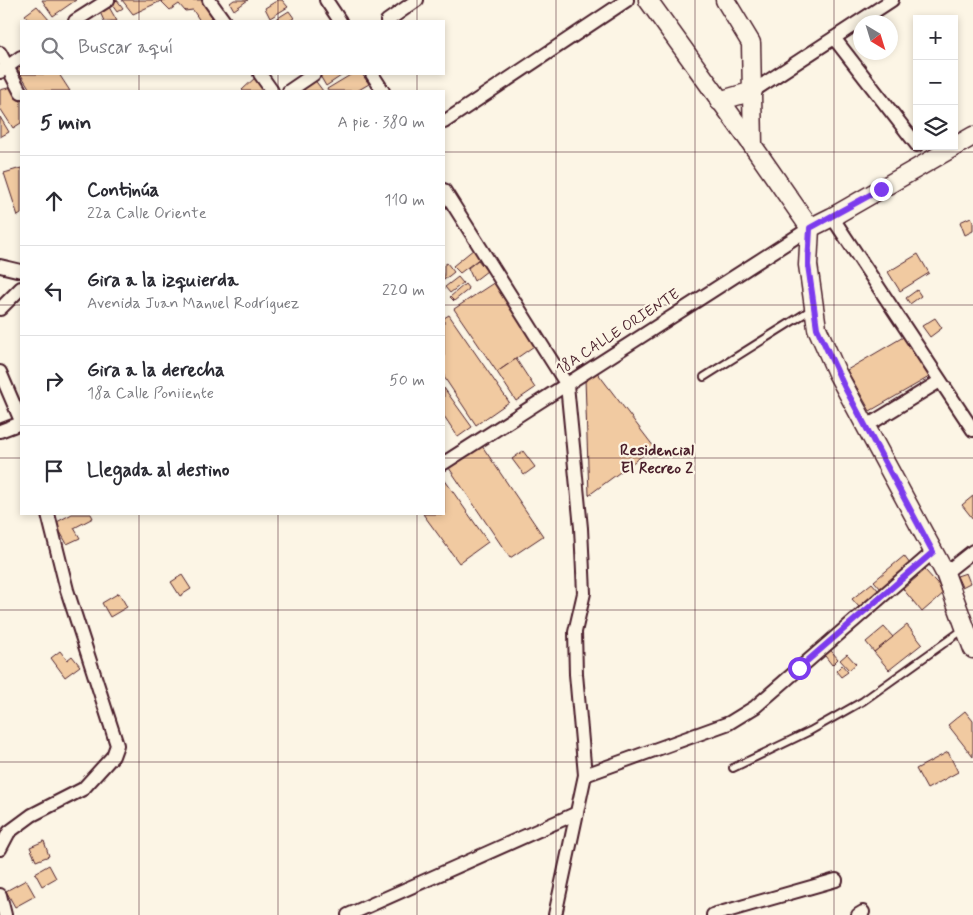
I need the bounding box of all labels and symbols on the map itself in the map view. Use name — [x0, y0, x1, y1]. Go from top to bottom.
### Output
north arrow — [853, 15, 898, 60]
route end — [870, 178, 893, 201]
street label: 18A CALLE ORIENTE — [552, 284, 684, 379]
district label: Residencial El Recreo 2 — [620, 440, 694, 479]
route start — [788, 657, 811, 680]

